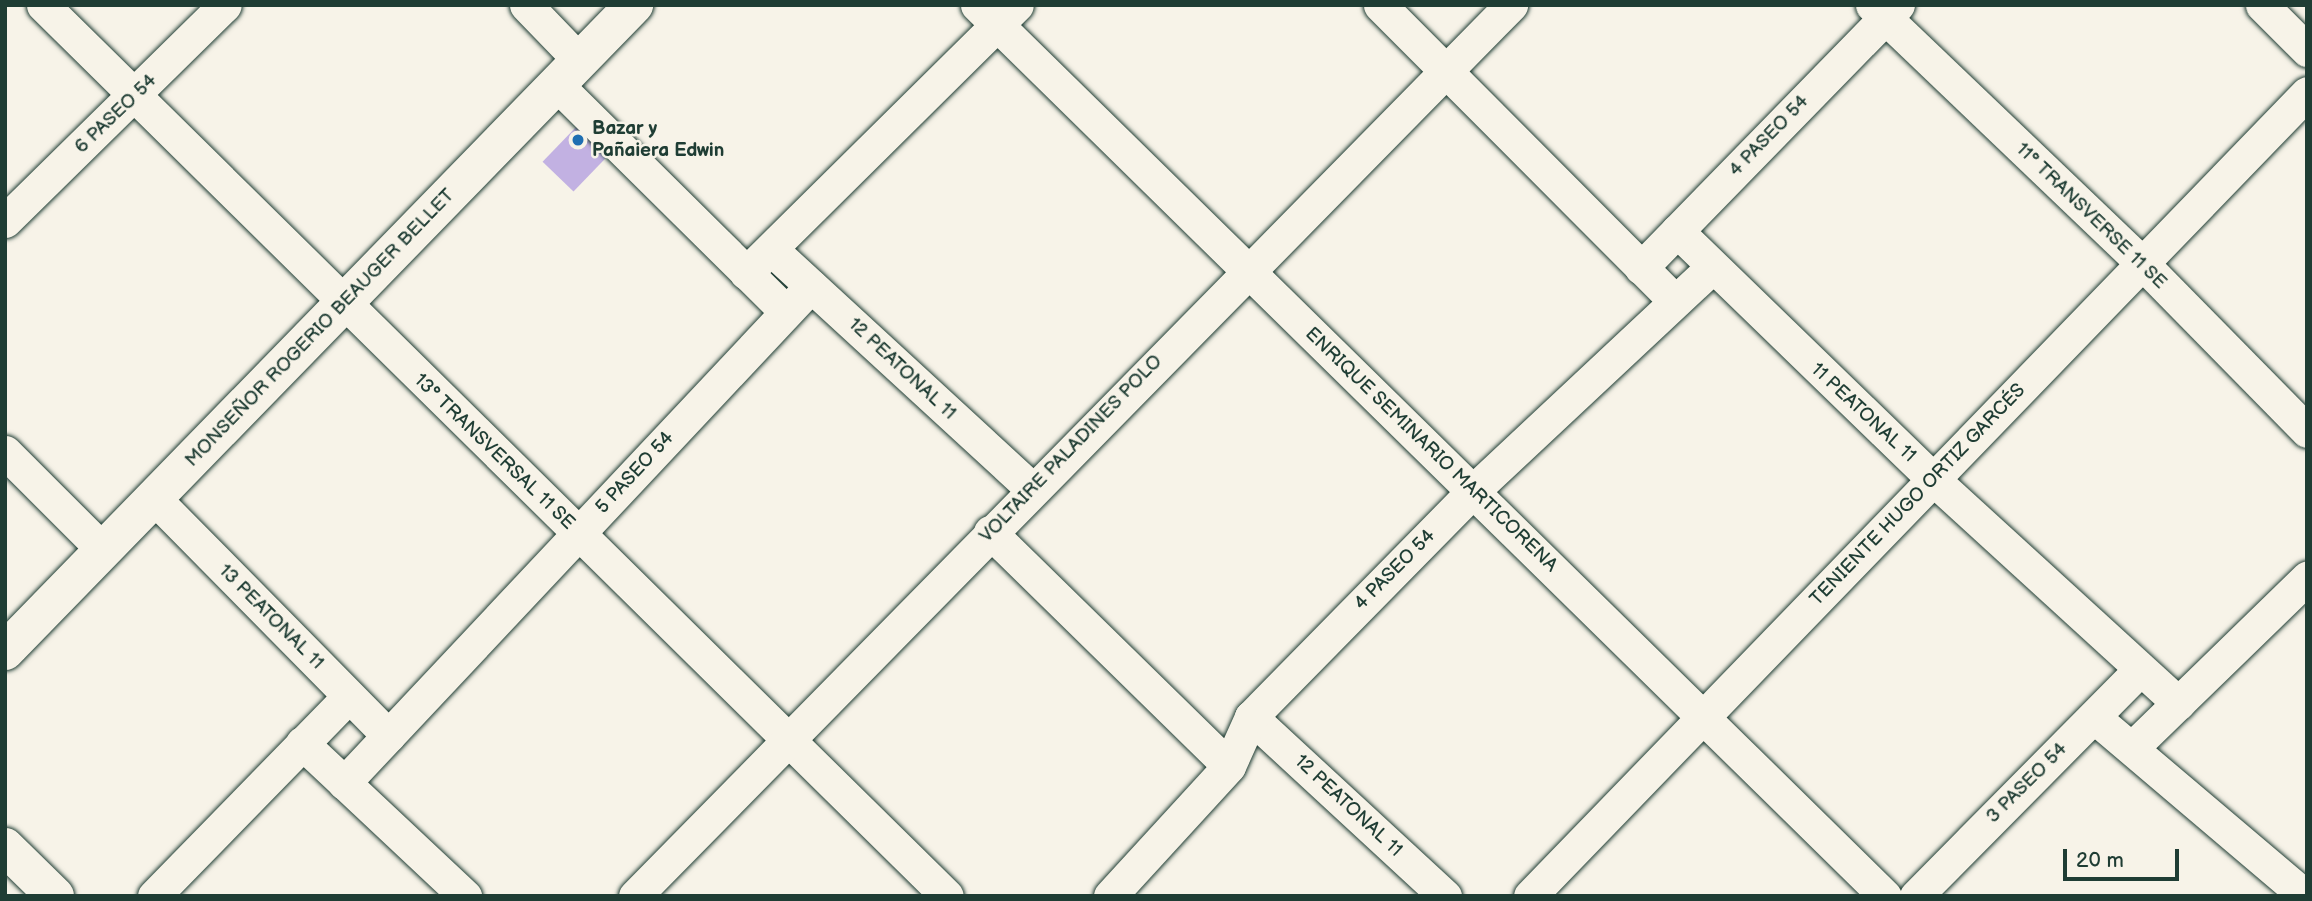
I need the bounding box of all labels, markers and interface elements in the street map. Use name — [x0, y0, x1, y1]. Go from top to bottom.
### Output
street label: 6 PASEO 54 — [70, 69, 162, 159]
street label: 4 PASEO 54 — [1724, 90, 1814, 182]
place label: Bazar y Pañaiera Edwin — [592, 118, 724, 162]
marker: Bazar y Pañaiera Edwin — [570, 132, 586, 148]
street label: 11° TRANSVERSE 11 SE — [2011, 138, 2171, 294]
street label: MONSEÑOR ROGERIO BEAUGER BELLET — [181, 184, 459, 472]
street label: 12 PEATONAL 11 — [843, 313, 961, 425]
street label: ENRIQUE SEMINARIO MARTICORENA — [1300, 323, 1562, 577]
street label: VOLTAIRE PALADINES POLO — [975, 350, 1167, 548]
street label: 11 PEATONAL 11 — [1806, 359, 1920, 467]
street label: 13° TRANSVERSAL 11 SE — [409, 369, 579, 535]
street label: TENIENTE HUGO ORTIZ GARCÉS — [1806, 379, 2030, 611]
street label: 5 PASEO 54 — [591, 427, 679, 519]
street label: 4 PASEO 54 — [1350, 525, 1440, 615]
street label: 13 PEATONAL 11 — [214, 560, 328, 674]
street label: 3 PASEO 54 — [1982, 738, 2072, 828]
street label: 12 PEATONAL 11 — [1289, 750, 1407, 862]
scale bar — [2067, 834, 2182, 878]
text: 20 m — [2076, 848, 2124, 873]

